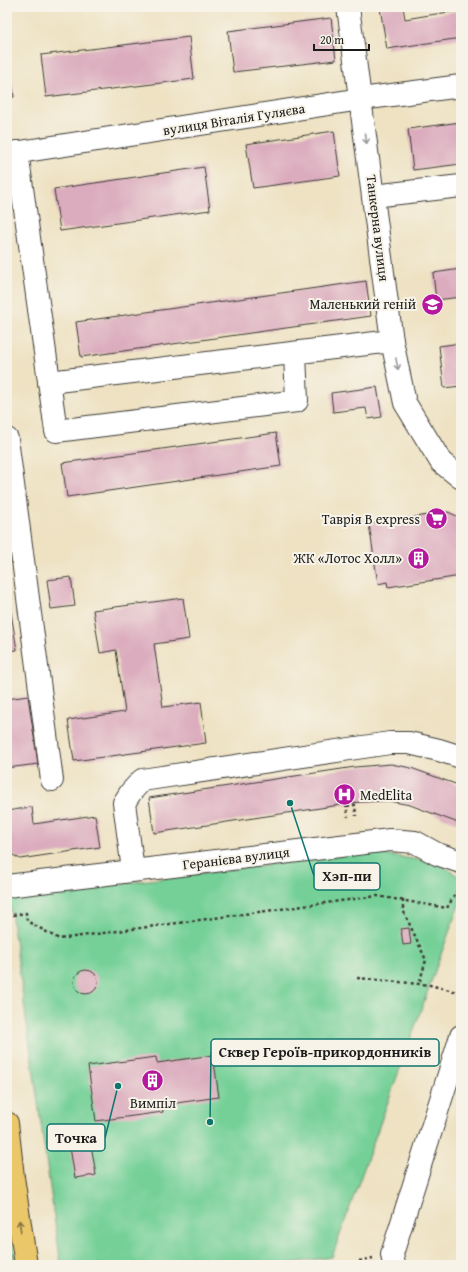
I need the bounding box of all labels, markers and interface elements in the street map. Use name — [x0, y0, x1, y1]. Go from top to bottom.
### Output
scale bar — [314, 26, 369, 52]
text: 20 m — [320, 31, 344, 48]
street label: вулиця Віталія Гуляєва — [162, 98, 307, 140]
one-way arrow — [362, 131, 370, 144]
street label: Танкерна вулиця — [362, 174, 394, 282]
school or university icon: Маленький геній — [419, 291, 445, 317]
place label: Маленький геній — [309, 294, 416, 314]
one-way arrow — [393, 357, 401, 370]
supermarket icon: Таврія В express — [423, 506, 449, 532]
place label: Таврія В express — [322, 509, 420, 529]
building icon: ЖК «Лотос Холл» — [405, 545, 431, 571]
place label: ЖК «Лотос Холл» — [293, 548, 402, 568]
hospital icon: MedElita — [332, 782, 358, 808]
place label: MedElita — [360, 785, 412, 805]
street label: Геранієва вулиця — [181, 842, 291, 874]
callout: Хэп-пи — [314, 863, 380, 890]
text: Хэп-пи — [322, 865, 372, 886]
callout: Сквер Героїв-прикордонників — [211, 1039, 439, 1066]
text: Сквер Героїв-прикордонників — [219, 1041, 431, 1062]
building icon: Вимпіл — [140, 1068, 166, 1094]
place label: Вимпіл — [130, 1093, 176, 1113]
callout: Точка — [47, 1124, 105, 1151]
text: Точка — [55, 1127, 97, 1148]
one-way arrow — [16, 1220, 24, 1233]

